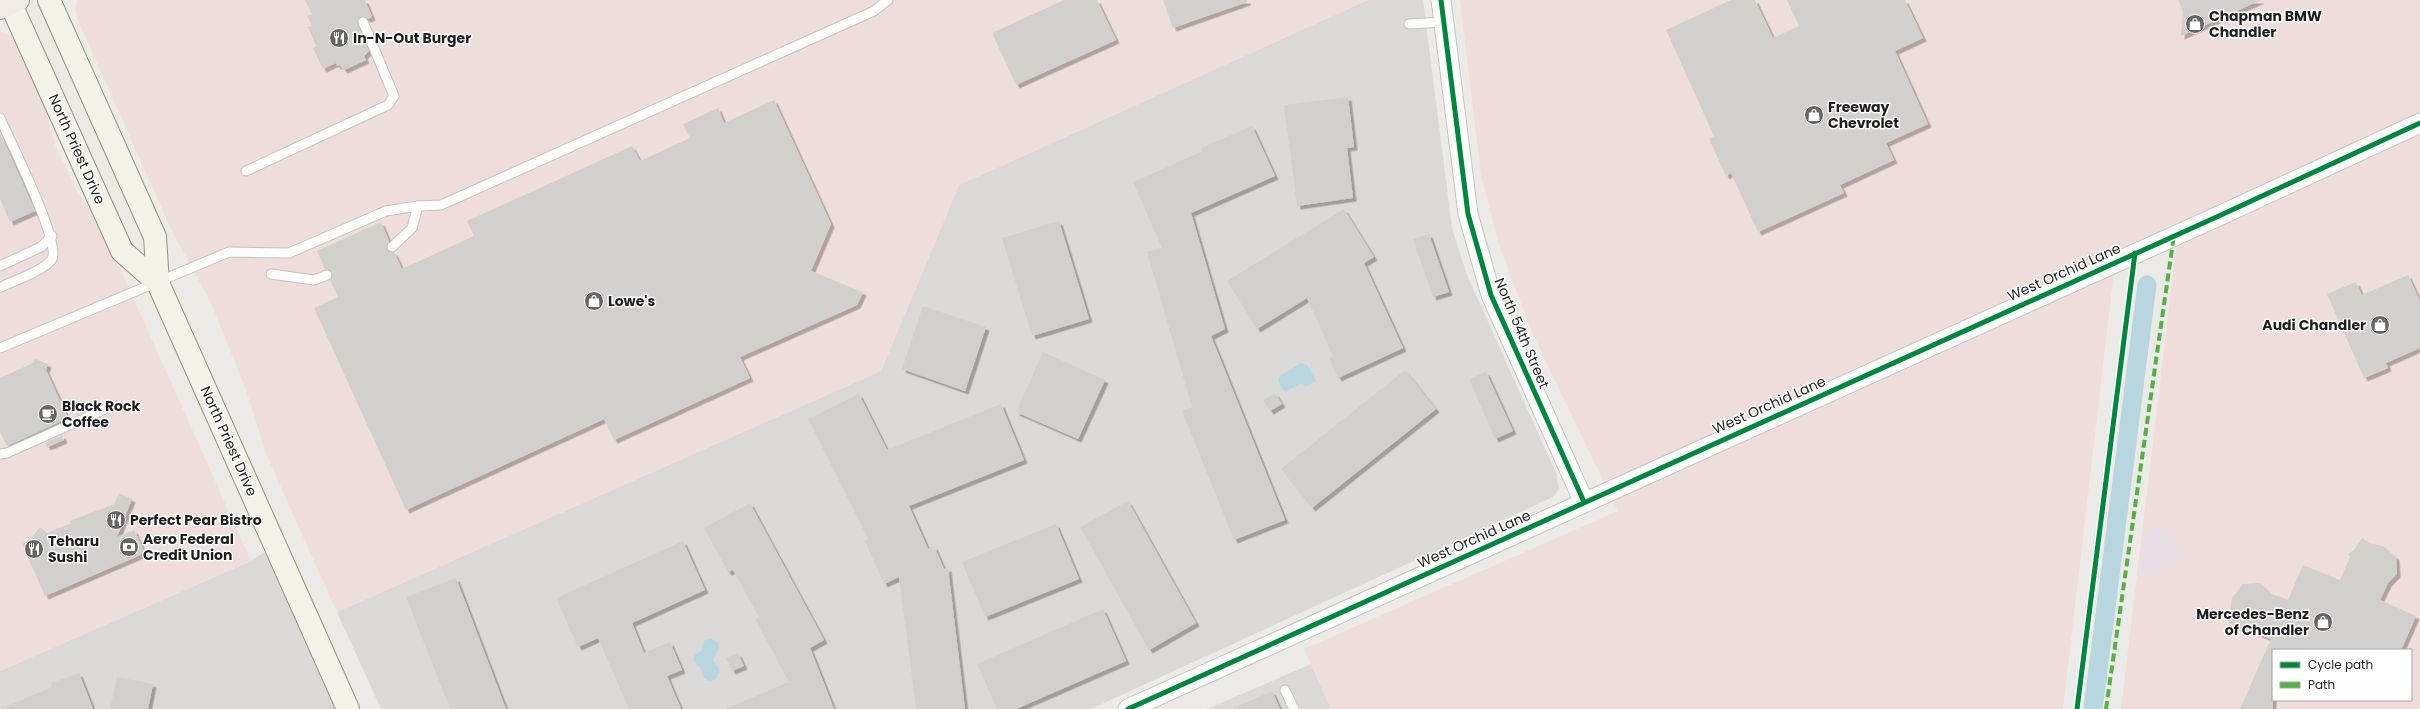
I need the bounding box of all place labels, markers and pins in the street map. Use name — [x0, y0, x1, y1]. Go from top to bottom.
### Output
place label: Chapman BMW Chandler — [2209, 6, 2322, 42]
shop icon: Chapman BMW Chandler — [2184, 13, 2206, 35]
restaurant icon: In-N-Out Burger — [328, 27, 350, 49]
place label: In-N-Out Burger — [353, 28, 471, 48]
place label: Freeway Chevrolet — [1828, 97, 1899, 133]
shop icon: Freeway Chevrolet — [1803, 104, 1825, 126]
shop icon: Lowe's — [583, 290, 605, 312]
place label: Lowe's — [608, 291, 655, 311]
shop icon: Audi Chandler — [2369, 314, 2391, 336]
place label: Audi Chandler — [2262, 315, 2366, 335]
place label: Black Rock Coffee — [62, 396, 140, 432]
cafe icon: Black Rock Coffee — [37, 403, 59, 425]
restaurant icon: Perfect Pear Bistro — [105, 509, 127, 531]
place label: Perfect Pear Bistro — [130, 510, 262, 530]
place label: Aero Federal Credit Union — [143, 529, 234, 565]
place label: Teharu Sushi — [48, 531, 99, 567]
bank icon: Aero Federal Credit Union — [118, 536, 140, 558]
restaurant icon: Teharu Sushi — [23, 538, 45, 560]
place label: Mercedes-Benz of Chandler — [2196, 604, 2309, 640]
shop icon: Mercedes-Benz of Chandler — [2312, 611, 2334, 633]

